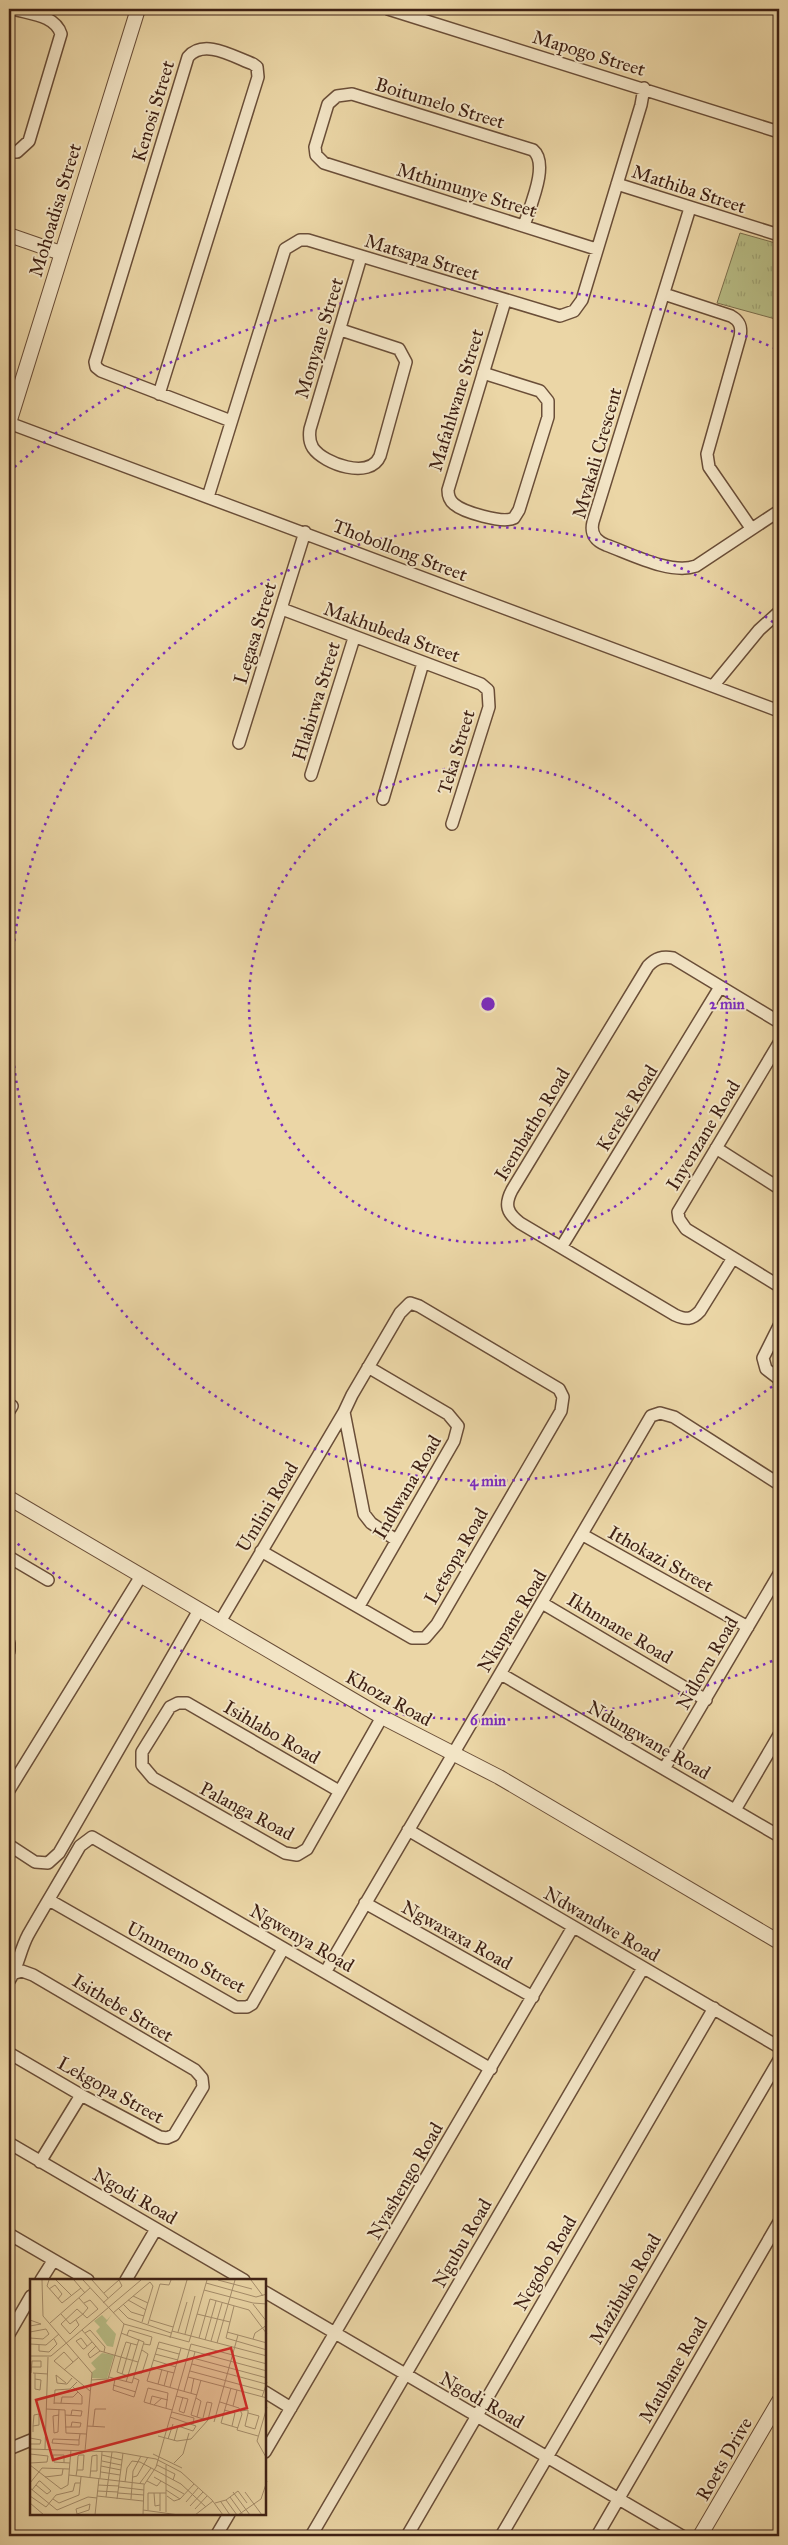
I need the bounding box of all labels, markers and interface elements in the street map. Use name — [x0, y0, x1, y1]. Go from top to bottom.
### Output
street label: Mapogo Street — [530, 25, 648, 82]
street label: Kenosi Street — [127, 57, 179, 164]
street label: Boitumelo Street — [372, 72, 508, 134]
street label: Mohoadisa Street — [24, 140, 86, 279]
street label: Mthimunye Street — [394, 158, 540, 222]
street label: Mathiba Street — [629, 160, 749, 218]
street label: Matsapa Street — [362, 229, 482, 285]
street label: Monyane Street — [290, 274, 348, 401]
street label: Mafahlwane Street — [423, 326, 489, 474]
street label: Mvakali Crescent — [567, 385, 627, 521]
street label: Thobollong Street — [329, 514, 471, 587]
street label: Legasa Street — [229, 579, 282, 687]
street label: Makhubeda Street — [321, 597, 463, 667]
street label: Hlabirwa Street — [287, 639, 345, 763]
street label: Teka Street — [432, 707, 480, 797]
centre of rings — [479, 995, 497, 1013]
text: 2 min — [709, 995, 746, 1013]
street label: Kereke Road — [591, 1060, 663, 1155]
street label: Isembatho Road — [489, 1063, 575, 1185]
street label: Inyenzane Road — [661, 1075, 745, 1194]
street label: Indlwana Road — [368, 1431, 446, 1543]
street label: Umlini Road — [231, 1457, 303, 1556]
text: 4 min — [470, 1472, 507, 1491]
street label: Letsopa Road — [419, 1503, 493, 1608]
street label: Ithokazi Street — [604, 1521, 718, 1597]
street label: Nkupane Road — [472, 1565, 552, 1676]
street label: Ikhnnane Road — [563, 1588, 677, 1669]
street label: Ndlovu Road — [671, 1612, 743, 1714]
street label: Khoza Road — [342, 1665, 437, 1731]
street label: Isihlabo Road — [220, 1695, 325, 1769]
street label: Ndungwane Road — [583, 1696, 715, 1786]
text: 6 min — [470, 1711, 507, 1729]
street label: Palanga Road — [195, 1777, 298, 1847]
street label: Ndwandwe Road — [540, 1881, 665, 1967]
street label: Ngwaxaxa Road — [397, 1895, 517, 1976]
street label: Ngwenya Road — [245, 1899, 359, 1978]
street label: Ummemo Street — [123, 1916, 250, 1998]
street label: Isithebe Street — [68, 1969, 178, 2047]
street label: Lekgopa Street — [53, 2051, 168, 2130]
street label: Nyashengo Road — [362, 2118, 449, 2244]
street label: Ngodi Road — [88, 2163, 182, 2230]
street label: Ngubu Road — [427, 2194, 498, 2292]
street label: Ncgobo Road — [509, 2211, 583, 2315]
street label: Mazibuko Road — [584, 2229, 666, 2348]
inset map — [30, 2279, 266, 2515]
street label: Maubane Road — [634, 2313, 713, 2427]
street label: Ngodi Road — [435, 2367, 529, 2434]
street label: Roets Drive — [691, 2413, 757, 2505]

